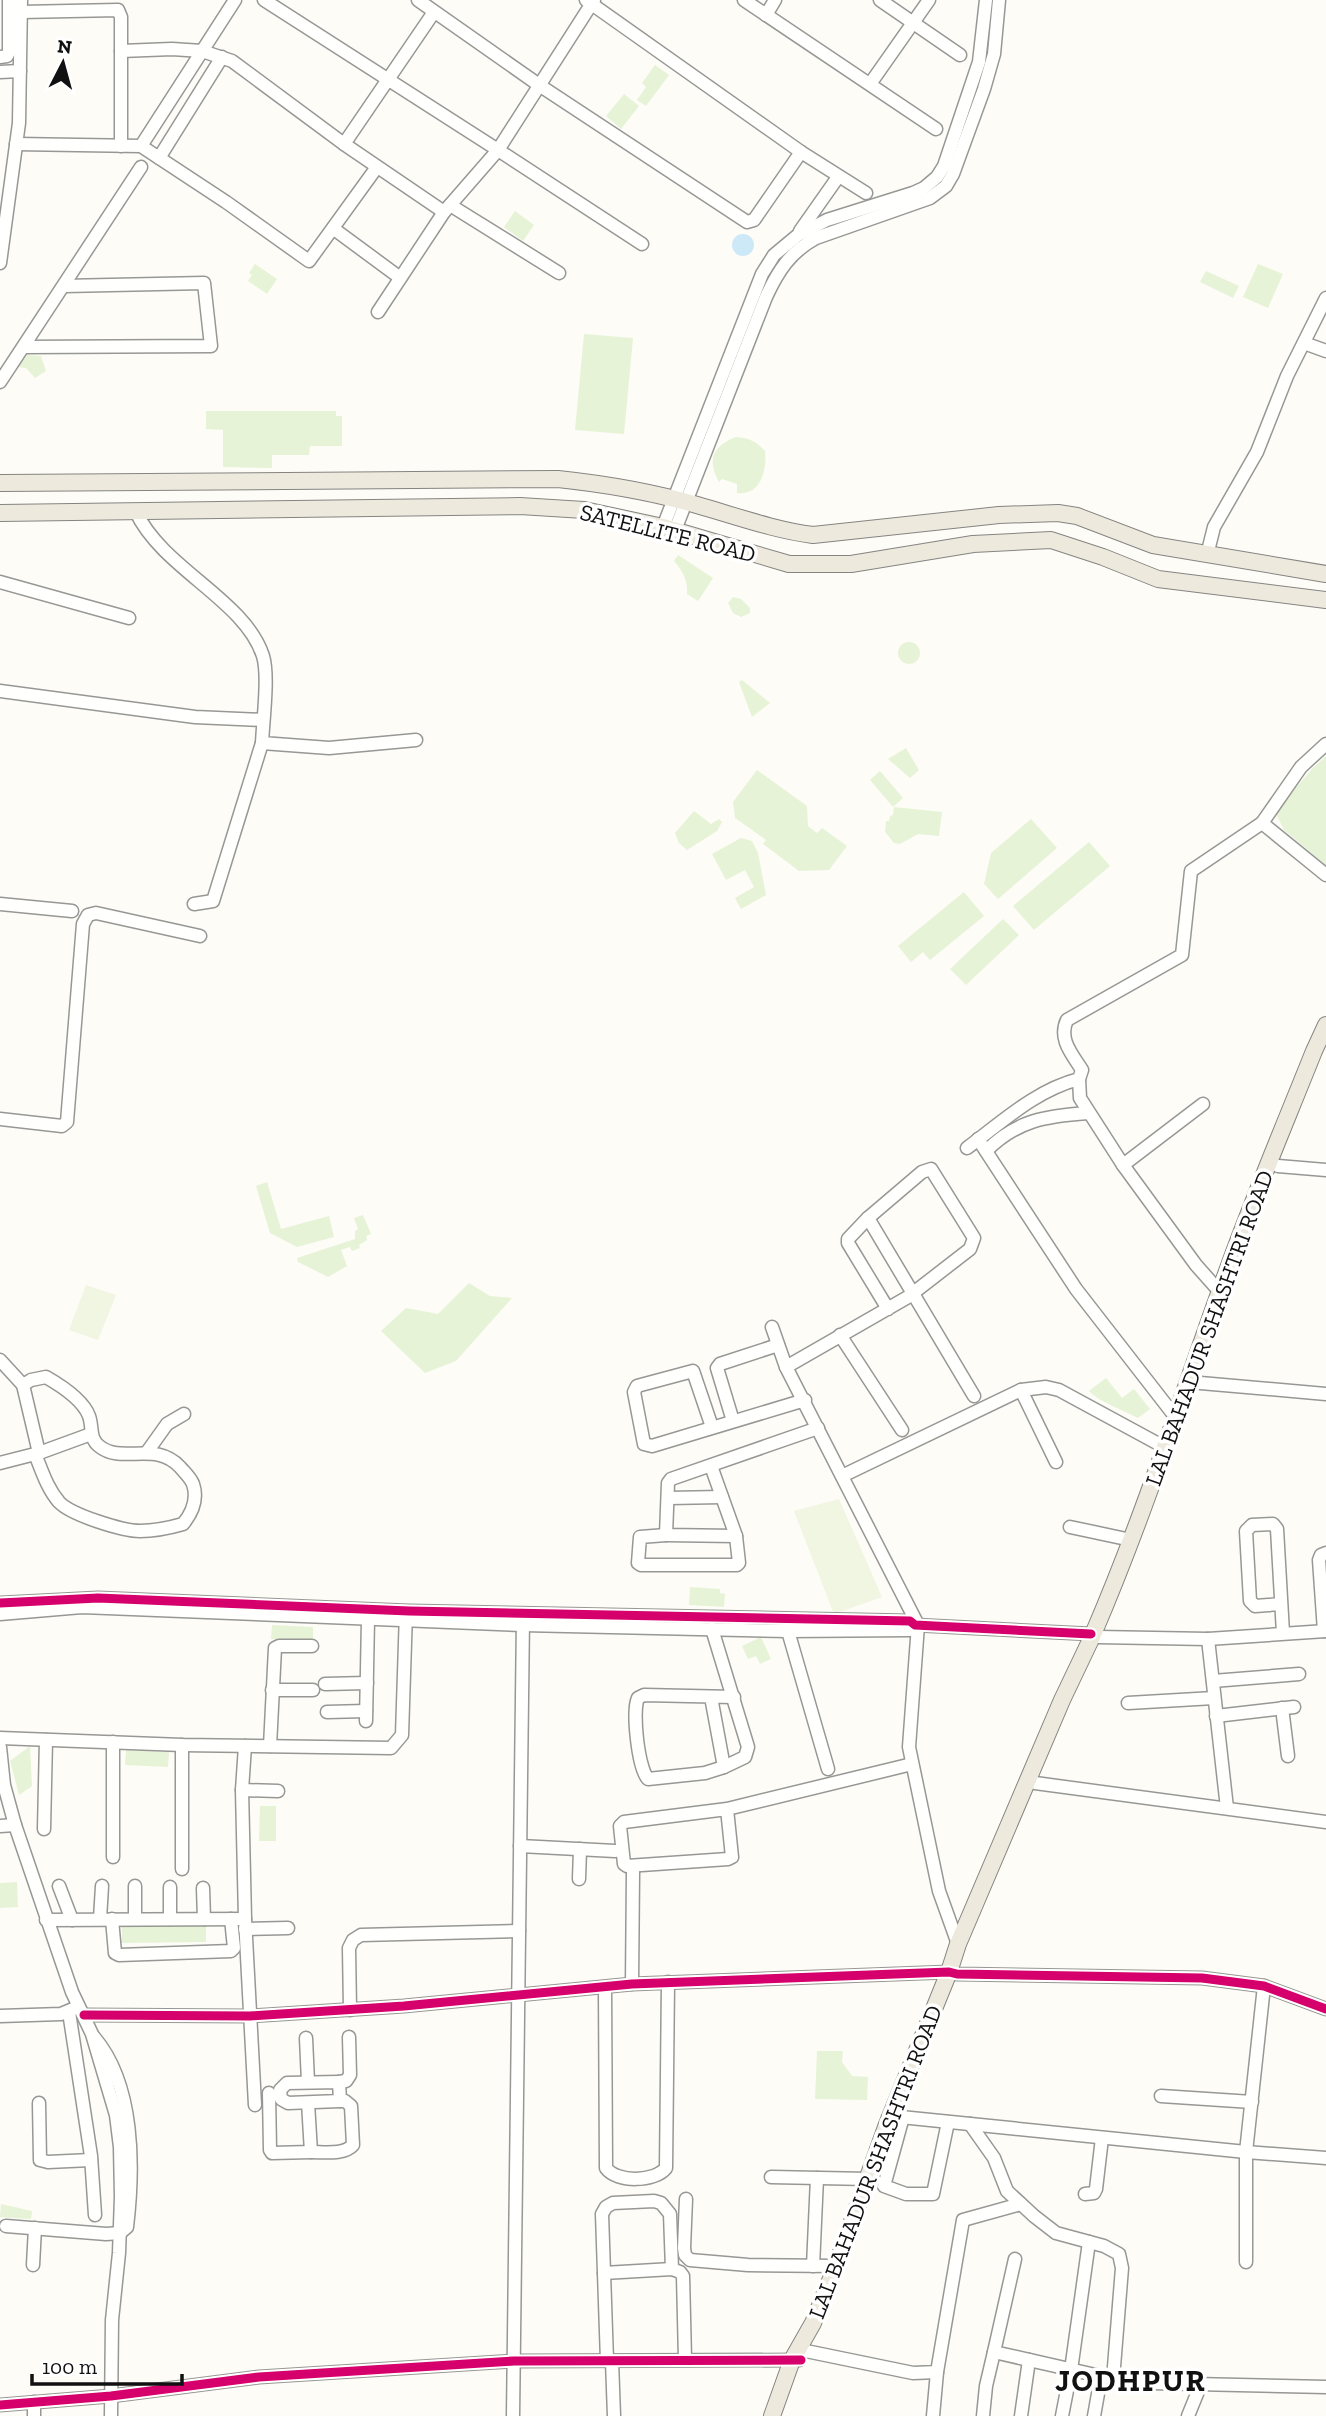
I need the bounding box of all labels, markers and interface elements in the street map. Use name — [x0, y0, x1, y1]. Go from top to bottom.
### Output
north arrow — [28, 28, 98, 98]
text: N — [56, 34, 73, 59]
street label: SATELLITE ROAD — [577, 498, 759, 568]
street label: LAL BAHADUR SHASHTRI ROAD — [1139, 1166, 1279, 1490]
street label: LAL BAHADUR SHASHTRI ROAD — [802, 2001, 948, 2323]
scale bar — [32, 2342, 182, 2386]
text: 100 m — [42, 2354, 97, 2379]
district label: JODHPUR — [1055, 2363, 1207, 2399]

